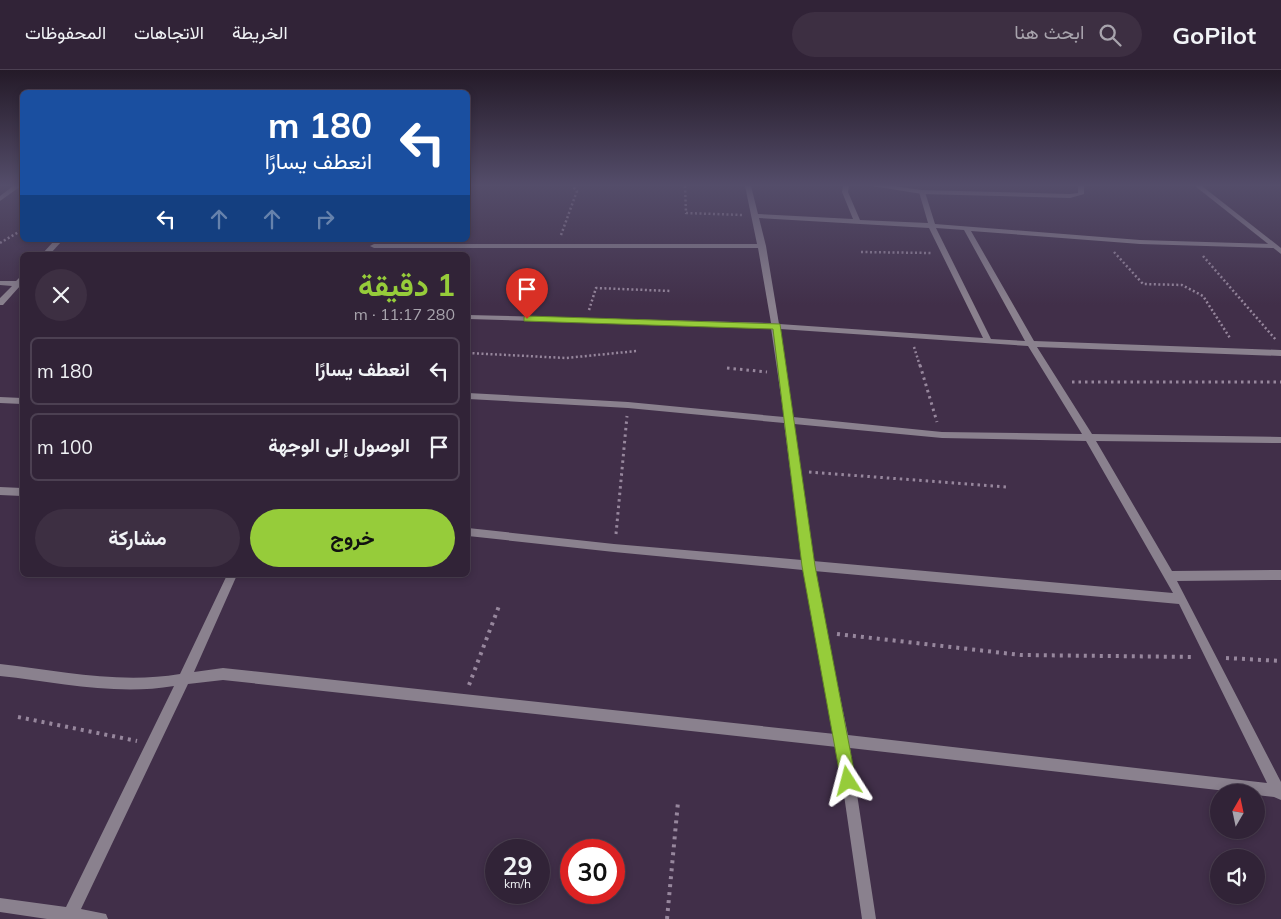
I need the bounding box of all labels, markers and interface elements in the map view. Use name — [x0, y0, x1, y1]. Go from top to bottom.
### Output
search box — [792, 12, 1142, 57]
text: ابحث هنا — [1014, 20, 1084, 44]
text: GoPilot — [1172, 20, 1256, 50]
text: المحفوظات — [25, 21, 106, 44]
text: الاتجاهات — [134, 21, 204, 44]
text: الخريطة — [232, 21, 288, 44]
icon: search — [1096, 21, 1124, 49]
text: 180 m — [268, 103, 372, 147]
icon: left — [390, 110, 455, 175]
text: انعطف يسارًا — [265, 147, 372, 175]
icon: left — [152, 205, 180, 233]
icon: ahead — [205, 205, 233, 233]
icon: ahead — [258, 205, 286, 233]
icon: right — [311, 205, 339, 233]
text: 1 دقيقة — [358, 266, 455, 304]
pin — [506, 268, 548, 319]
button: close — [35, 269, 87, 321]
icon: arrive — [513, 275, 541, 303]
text: 280 m · 11:17 — [354, 304, 455, 324]
text: انعطف يسارًا — [315, 357, 410, 381]
icon: left — [425, 357, 453, 385]
text: 180 m — [37, 359, 93, 383]
text: الوصول إلى الوجهة — [268, 433, 410, 457]
icon: arrive — [425, 433, 453, 461]
text: 100 m — [37, 435, 93, 459]
button: مشاركة — [35, 509, 240, 567]
button: خروج — [250, 509, 455, 567]
position arrow — [821, 754, 873, 806]
north arrow — [1210, 784, 1265, 839]
map controls — [1210, 784, 1265, 904]
speed limit sign: 30 — [560, 839, 625, 904]
button: sound — [1210, 849, 1265, 904]
text: 29 — [502, 850, 533, 881]
text: km/h — [504, 876, 531, 891]

